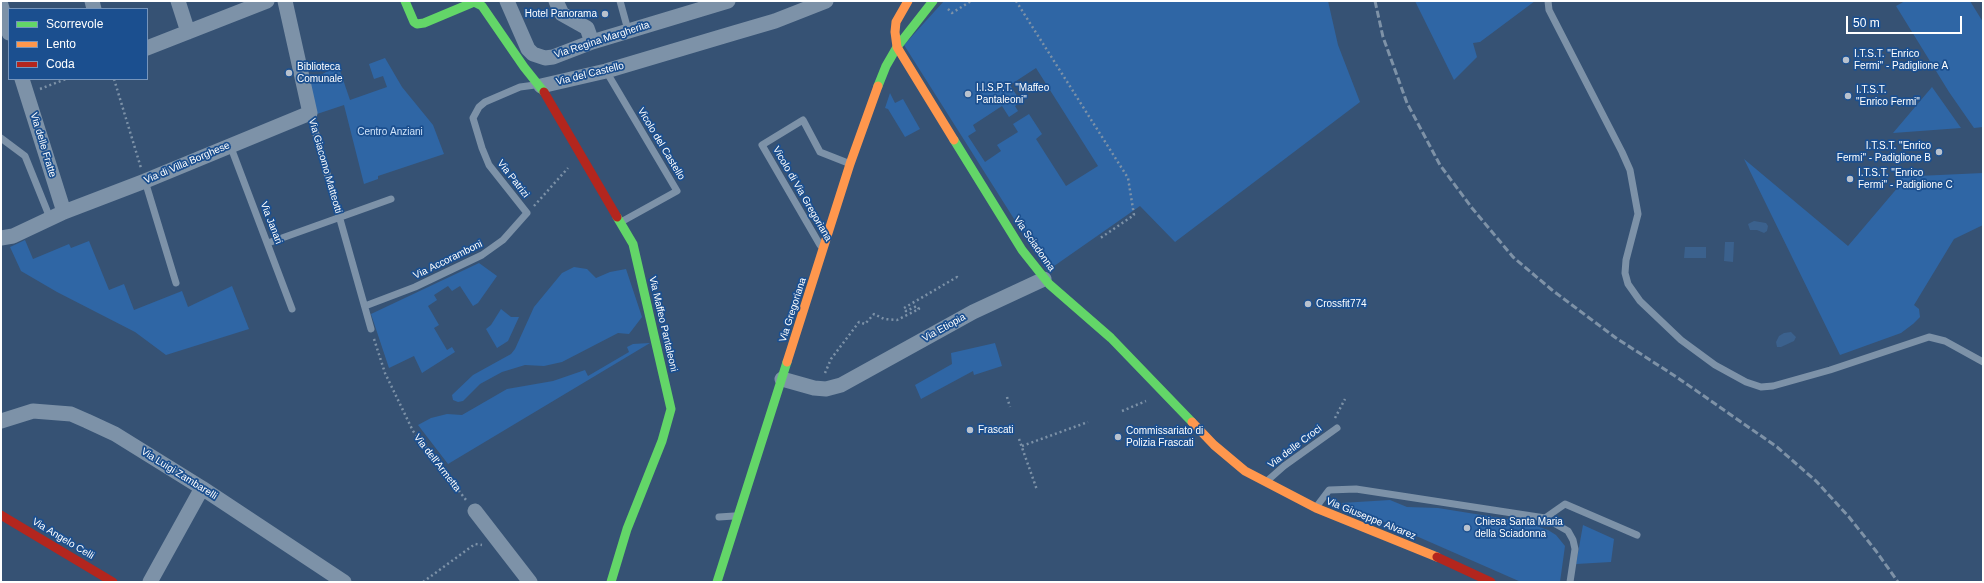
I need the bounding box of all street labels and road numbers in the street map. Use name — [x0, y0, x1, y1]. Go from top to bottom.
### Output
street label: Via Regina Margherita — [553, 19, 651, 61]
street label: Via del Castello — [555, 60, 625, 88]
street label: Vicolo del Castello — [635, 106, 687, 182]
street label: Via delle Fratte — [27, 111, 59, 179]
street label: Via Giacomo Matteotti — [306, 117, 344, 215]
street label: Via di Villa Borghese — [142, 140, 232, 186]
street label: Vicolo di Via Gregoriana — [770, 144, 834, 244]
street label: Via Patrizi — [494, 158, 532, 200]
street label: Via Janari — [257, 200, 285, 246]
street label: Via Sciadonna — [1011, 214, 1057, 274]
street label: Via Accoramboni — [411, 238, 485, 282]
street label: Via Maffeo Pantaleoni — [646, 275, 680, 373]
street label: Via Gregoriana — [777, 276, 809, 344]
street label: Via Etiopia — [920, 311, 968, 345]
street label: Via delle Croci — [1266, 423, 1324, 471]
street label: Via dell'Armetta — [411, 432, 463, 494]
street label: Via Luigi Zambarelli — [139, 446, 219, 502]
street label: Via Giuseppe Alvarez — [1324, 495, 1418, 543]
street label: Via Angelo Celli — [30, 516, 96, 562]

